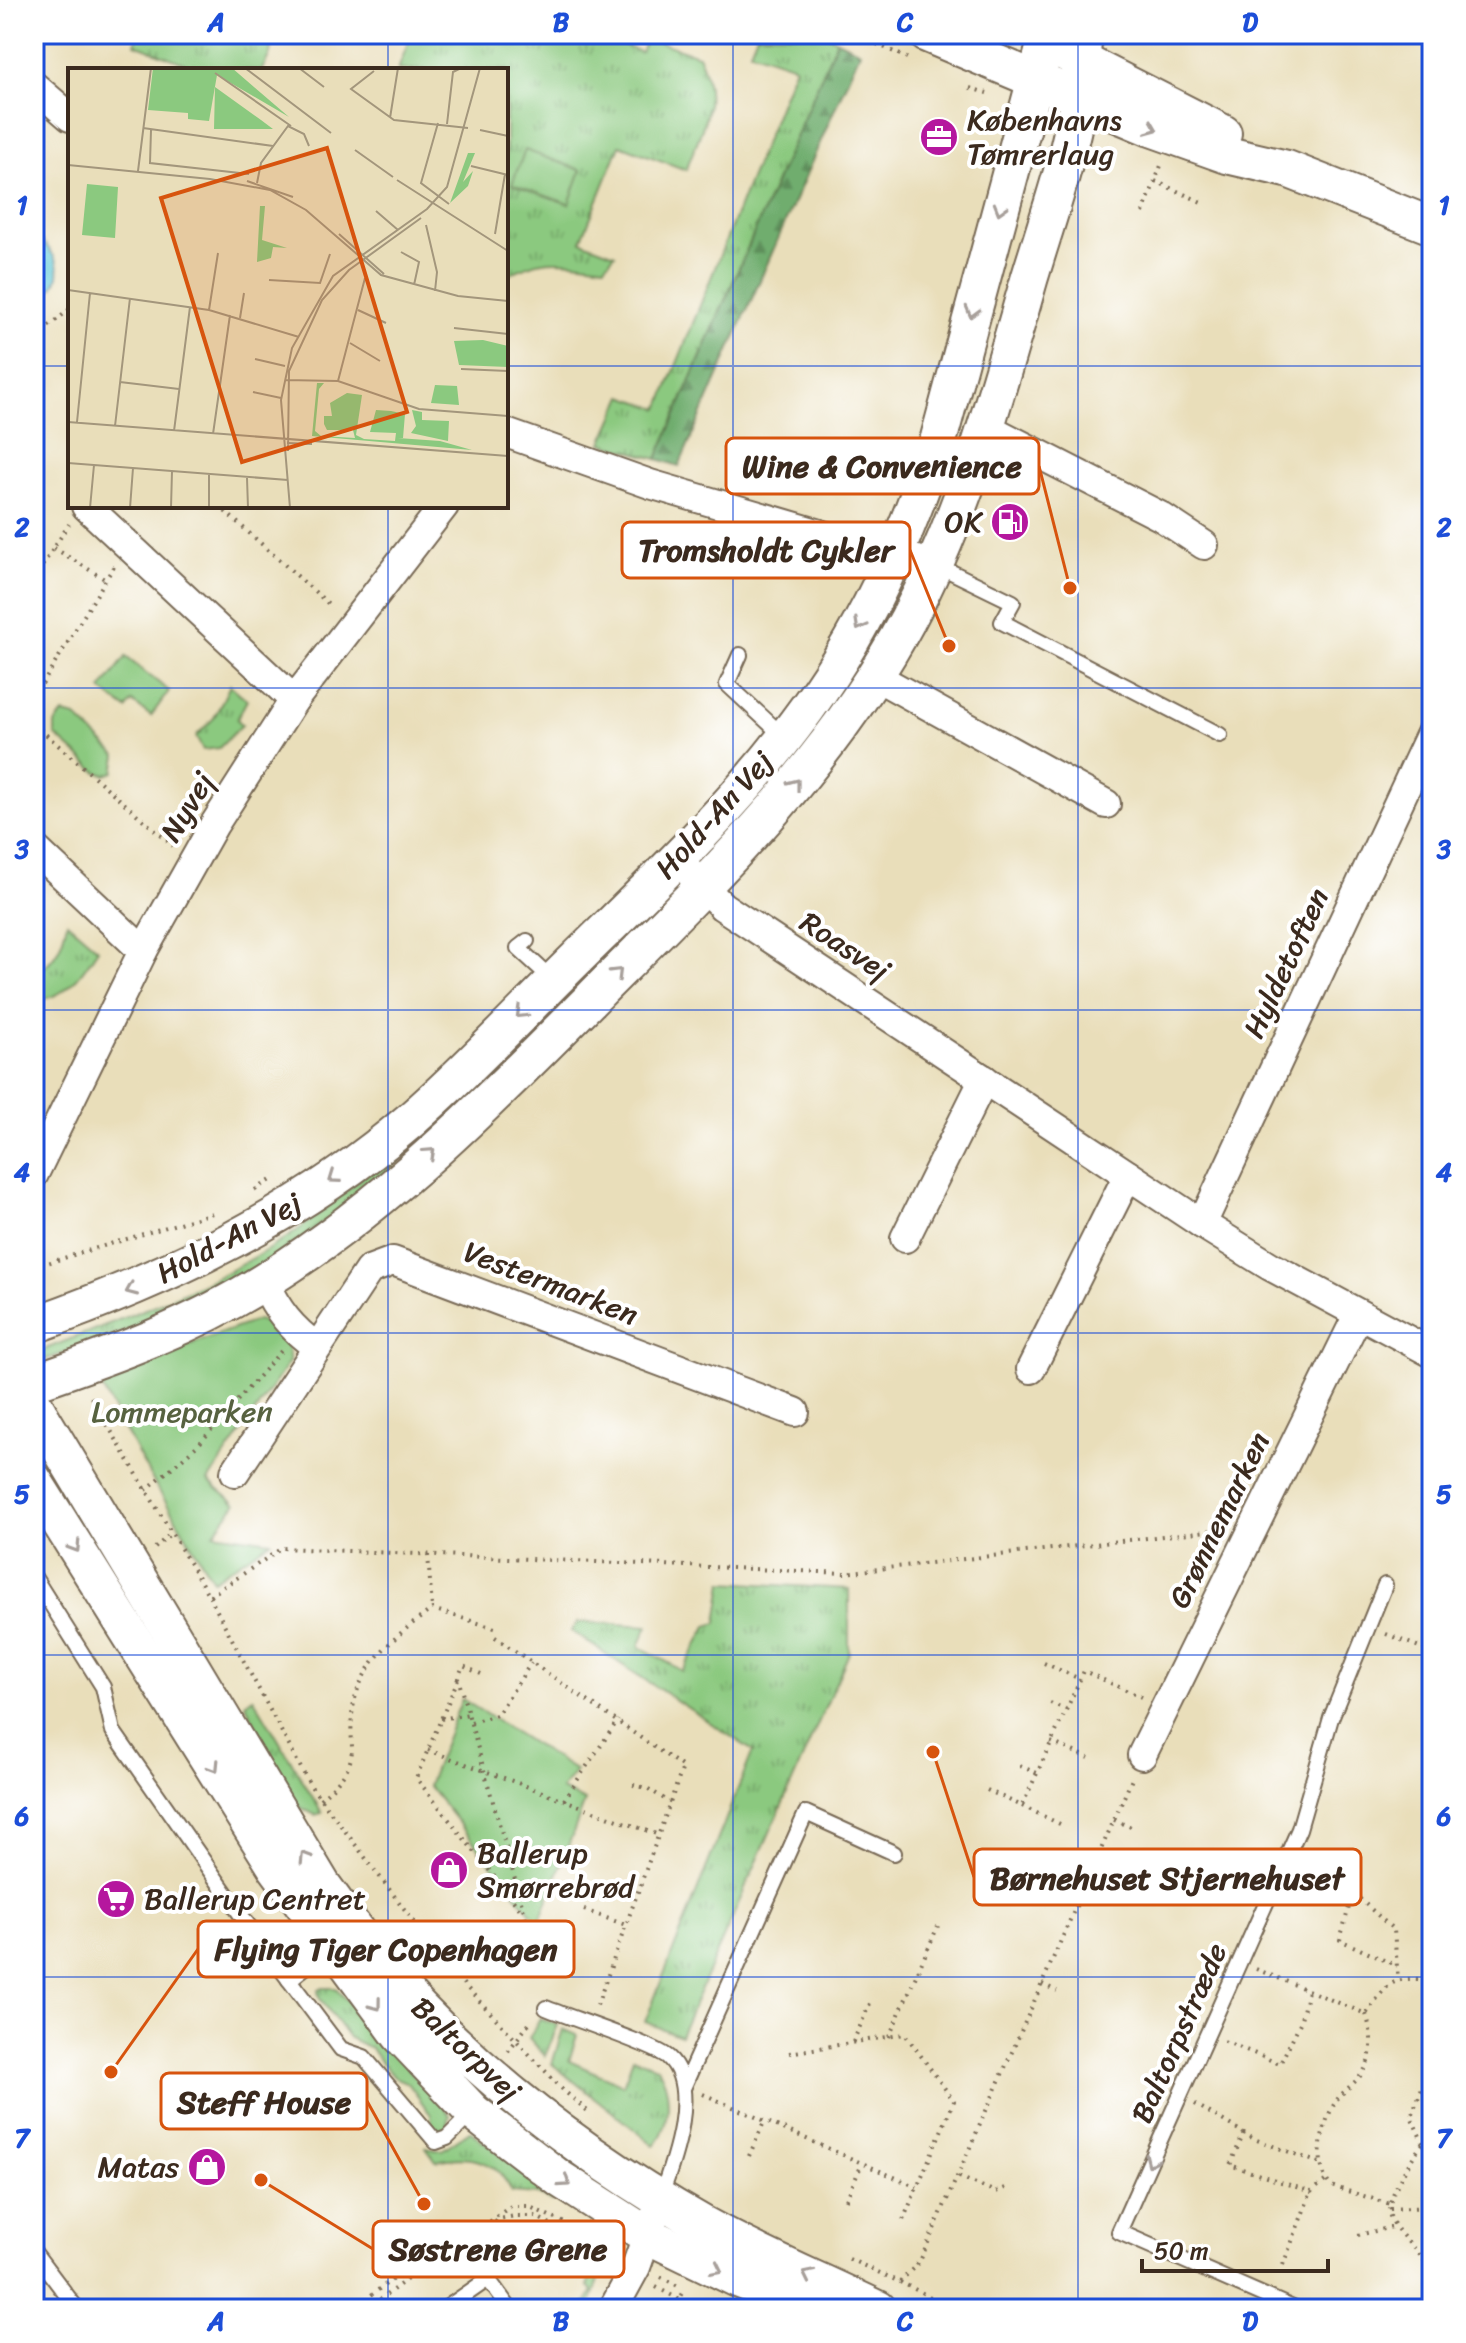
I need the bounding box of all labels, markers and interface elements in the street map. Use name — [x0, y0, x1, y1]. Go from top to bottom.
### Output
text: A — [206, 0, 225, 45]
text: B — [553, 0, 570, 45]
text: C — [896, 0, 914, 45]
text: D — [1242, 0, 1258, 45]
inset map — [68, 68, 508, 508]
place label: Københavns Tømrerlaug — [967, 93, 1122, 181]
office icon: Københavns Tømrerlaug — [918, 116, 960, 158]
one-way arrow — [1144, 118, 1158, 134]
text: 1 — [16, 182, 28, 228]
text: 1 — [1438, 182, 1450, 228]
one-way arrow — [993, 202, 1009, 216]
one-way arrow — [964, 305, 981, 319]
callout: Wine & Convenience — [726, 438, 1039, 494]
text: Wine & Convenience — [742, 438, 1022, 495]
place label: OK — [944, 495, 984, 549]
fuel station icon: OK — [989, 501, 1031, 543]
text: 2 — [13, 504, 30, 550]
text: 2 — [1435, 504, 1452, 550]
callout: Tromsholdt Cykler — [622, 522, 910, 578]
text: Tromsholdt Cykler — [638, 522, 897, 579]
one-way arrow — [854, 616, 870, 631]
street label: Hold-An Vej — [641, 738, 787, 892]
street label: Nyvej — [145, 760, 230, 853]
one-way arrow — [786, 778, 800, 793]
text: 3 — [14, 826, 30, 872]
text: 3 — [1436, 826, 1452, 872]
street label: Hyldetoften — [1228, 879, 1344, 1047]
street label: Roasvej — [789, 896, 902, 996]
one-way arrow — [608, 968, 622, 982]
one-way arrow — [516, 1004, 530, 1018]
one-way arrow — [421, 1148, 436, 1163]
text: 4 — [14, 1149, 30, 1195]
text: 4 — [1436, 1149, 1452, 1195]
one-way arrow — [329, 1168, 343, 1183]
street label: Hold-An Vej — [146, 1177, 312, 1299]
street label: Vestermarken — [456, 1225, 646, 1341]
one-way arrow — [125, 1280, 139, 1296]
park label: Lommeparken — [91, 1385, 273, 1439]
street label: Grønnemarken — [1153, 1422, 1285, 1618]
text: 5 — [14, 1471, 30, 1517]
text: 5 — [1436, 1471, 1452, 1517]
one-way arrow — [66, 1538, 81, 1553]
one-way arrow — [204, 1758, 219, 1773]
text: 6 — [14, 1793, 30, 1839]
text: 6 — [1436, 1793, 1452, 1839]
place label: Ballerup Smørrebrød — [477, 1826, 636, 1914]
shop icon: Ballerup Smørrebrød — [428, 1849, 470, 1891]
callout: Børnehuset Stjernehuset — [974, 1849, 1361, 1905]
text: Børnehuset Stjernehuset — [990, 1850, 1346, 1907]
one-way arrow — [299, 1851, 314, 1866]
place label: Ballerup Centret — [144, 1872, 366, 1926]
supermarket icon: Ballerup Centret — [95, 1878, 137, 1920]
callout: Flying Tiger Copenhagen — [198, 1921, 574, 1977]
text: Flying Tiger Copenhagen — [213, 1921, 558, 1978]
street label: Baltorpstræde — [1115, 1934, 1243, 2132]
street label: Baltorpvej — [398, 1983, 535, 2116]
one-way arrow — [367, 1996, 381, 2011]
callout: Steff House — [161, 2073, 367, 2129]
text: Steff House — [176, 2074, 352, 2131]
text: 7 — [15, 2115, 32, 2161]
text: 7 — [1437, 2115, 1454, 2161]
place label: Matas — [97, 2140, 179, 2194]
shop icon: Matas — [186, 2146, 228, 2188]
one-way arrow — [1145, 2153, 1161, 2167]
one-way arrow — [556, 2172, 570, 2187]
callout: Søstrene Grene — [373, 2221, 624, 2277]
text: Søstrene Grene — [388, 2221, 608, 2278]
scale bar — [1142, 2223, 1328, 2273]
text: 50 m — [1154, 2230, 1209, 2272]
one-way arrow — [709, 2259, 724, 2275]
one-way arrow — [801, 2269, 816, 2285]
text: A — [206, 2298, 225, 2343]
text: B — [553, 2298, 570, 2343]
text: C — [896, 2298, 914, 2343]
text: D — [1242, 2298, 1258, 2343]

